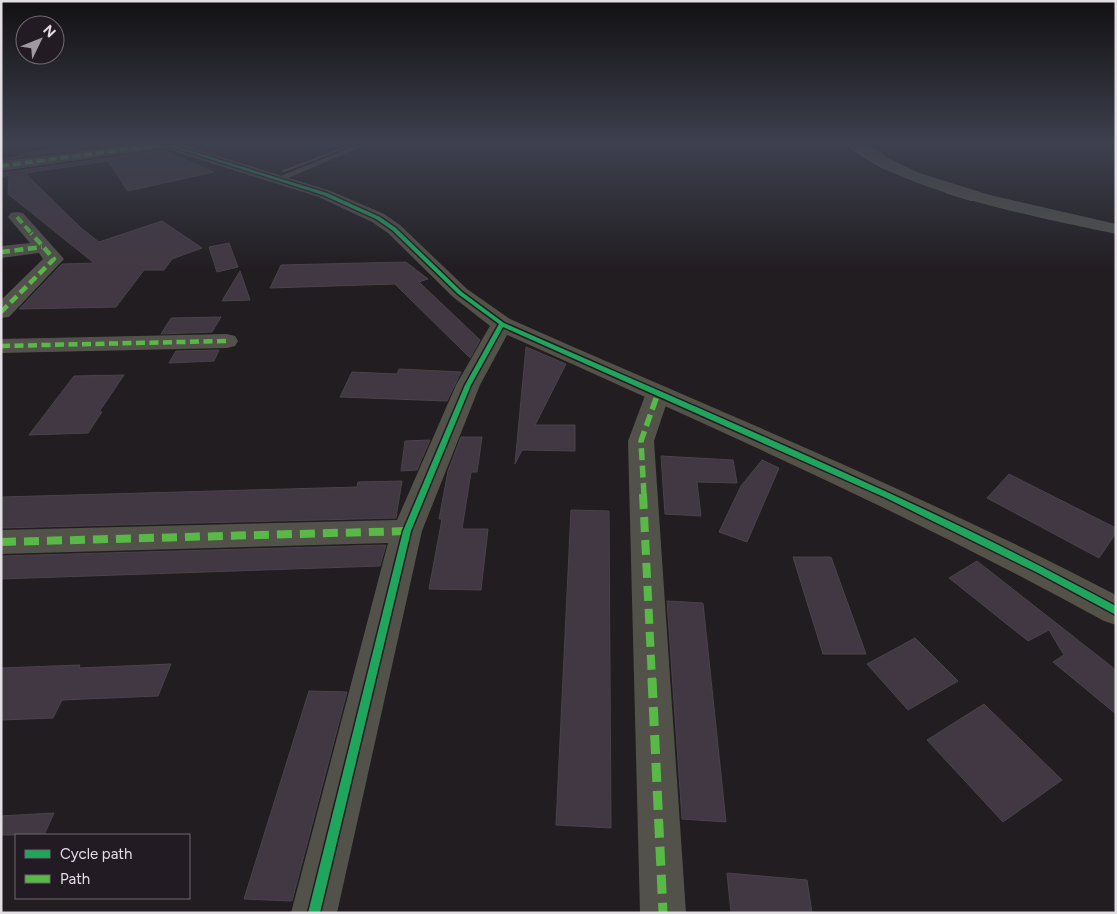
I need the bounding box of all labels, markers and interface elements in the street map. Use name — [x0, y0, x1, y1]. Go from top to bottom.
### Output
north arrow — [15, 15, 65, 65]
text: N — [39, 22, 59, 41]
legend — [15, 834, 190, 899]
text: Cycle path — [60, 845, 132, 863]
text: Path — [60, 870, 90, 888]

